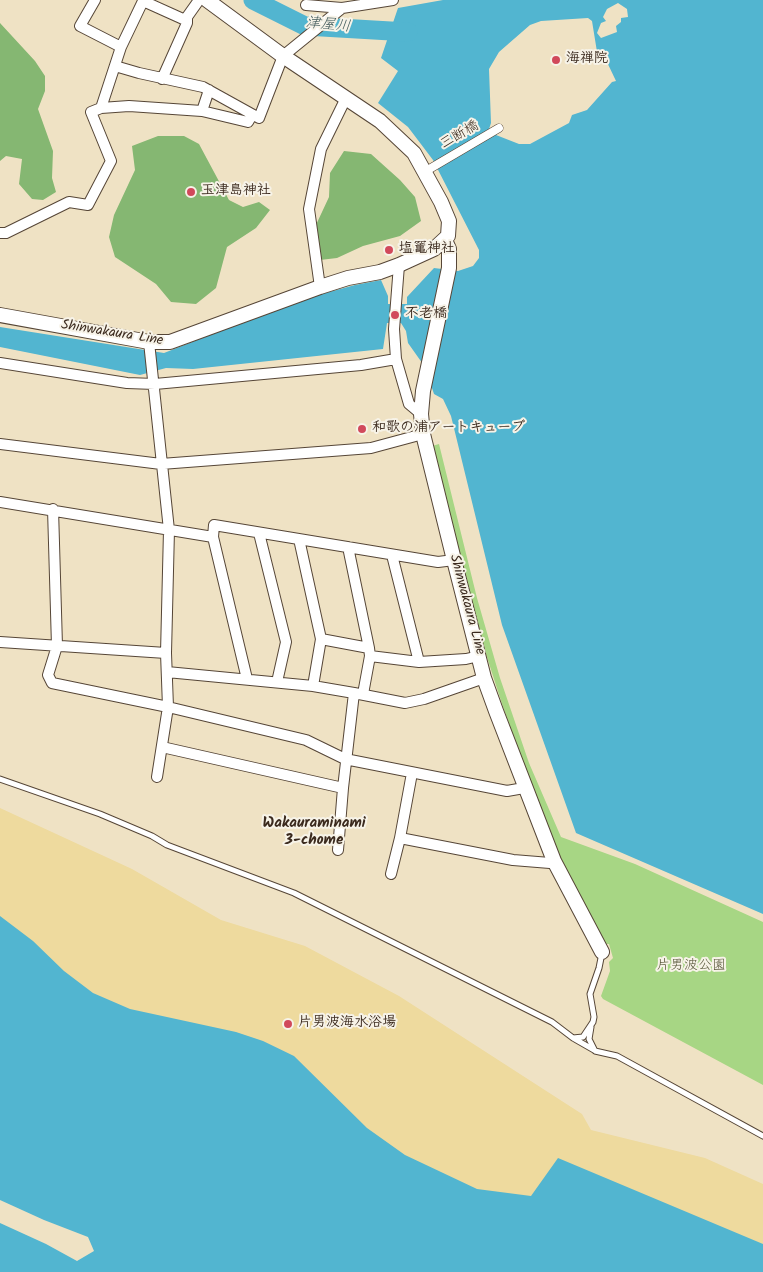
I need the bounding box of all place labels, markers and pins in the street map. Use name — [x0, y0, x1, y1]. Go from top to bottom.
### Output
place label: 海禅院 — [566, 52, 608, 68]
marker: 海禅院 — [550, 54, 562, 66]
place label: 玉津島神社 — [201, 184, 271, 200]
marker: 玉津島神社 — [185, 186, 197, 198]
place label: 塩竃神社 — [399, 242, 455, 258]
marker: 塩竃神社 — [383, 244, 395, 256]
place label: 不老橋 — [405, 307, 447, 323]
marker: 不老橋 — [389, 309, 401, 321]
place label: 和歌の浦アートキューブ — [372, 421, 525, 437]
marker: 和歌の浦アートキューブ — [356, 423, 368, 435]
place label: 片男波海水浴場 — [298, 1016, 396, 1032]
marker: 片男波海水浴場 — [282, 1018, 294, 1030]

